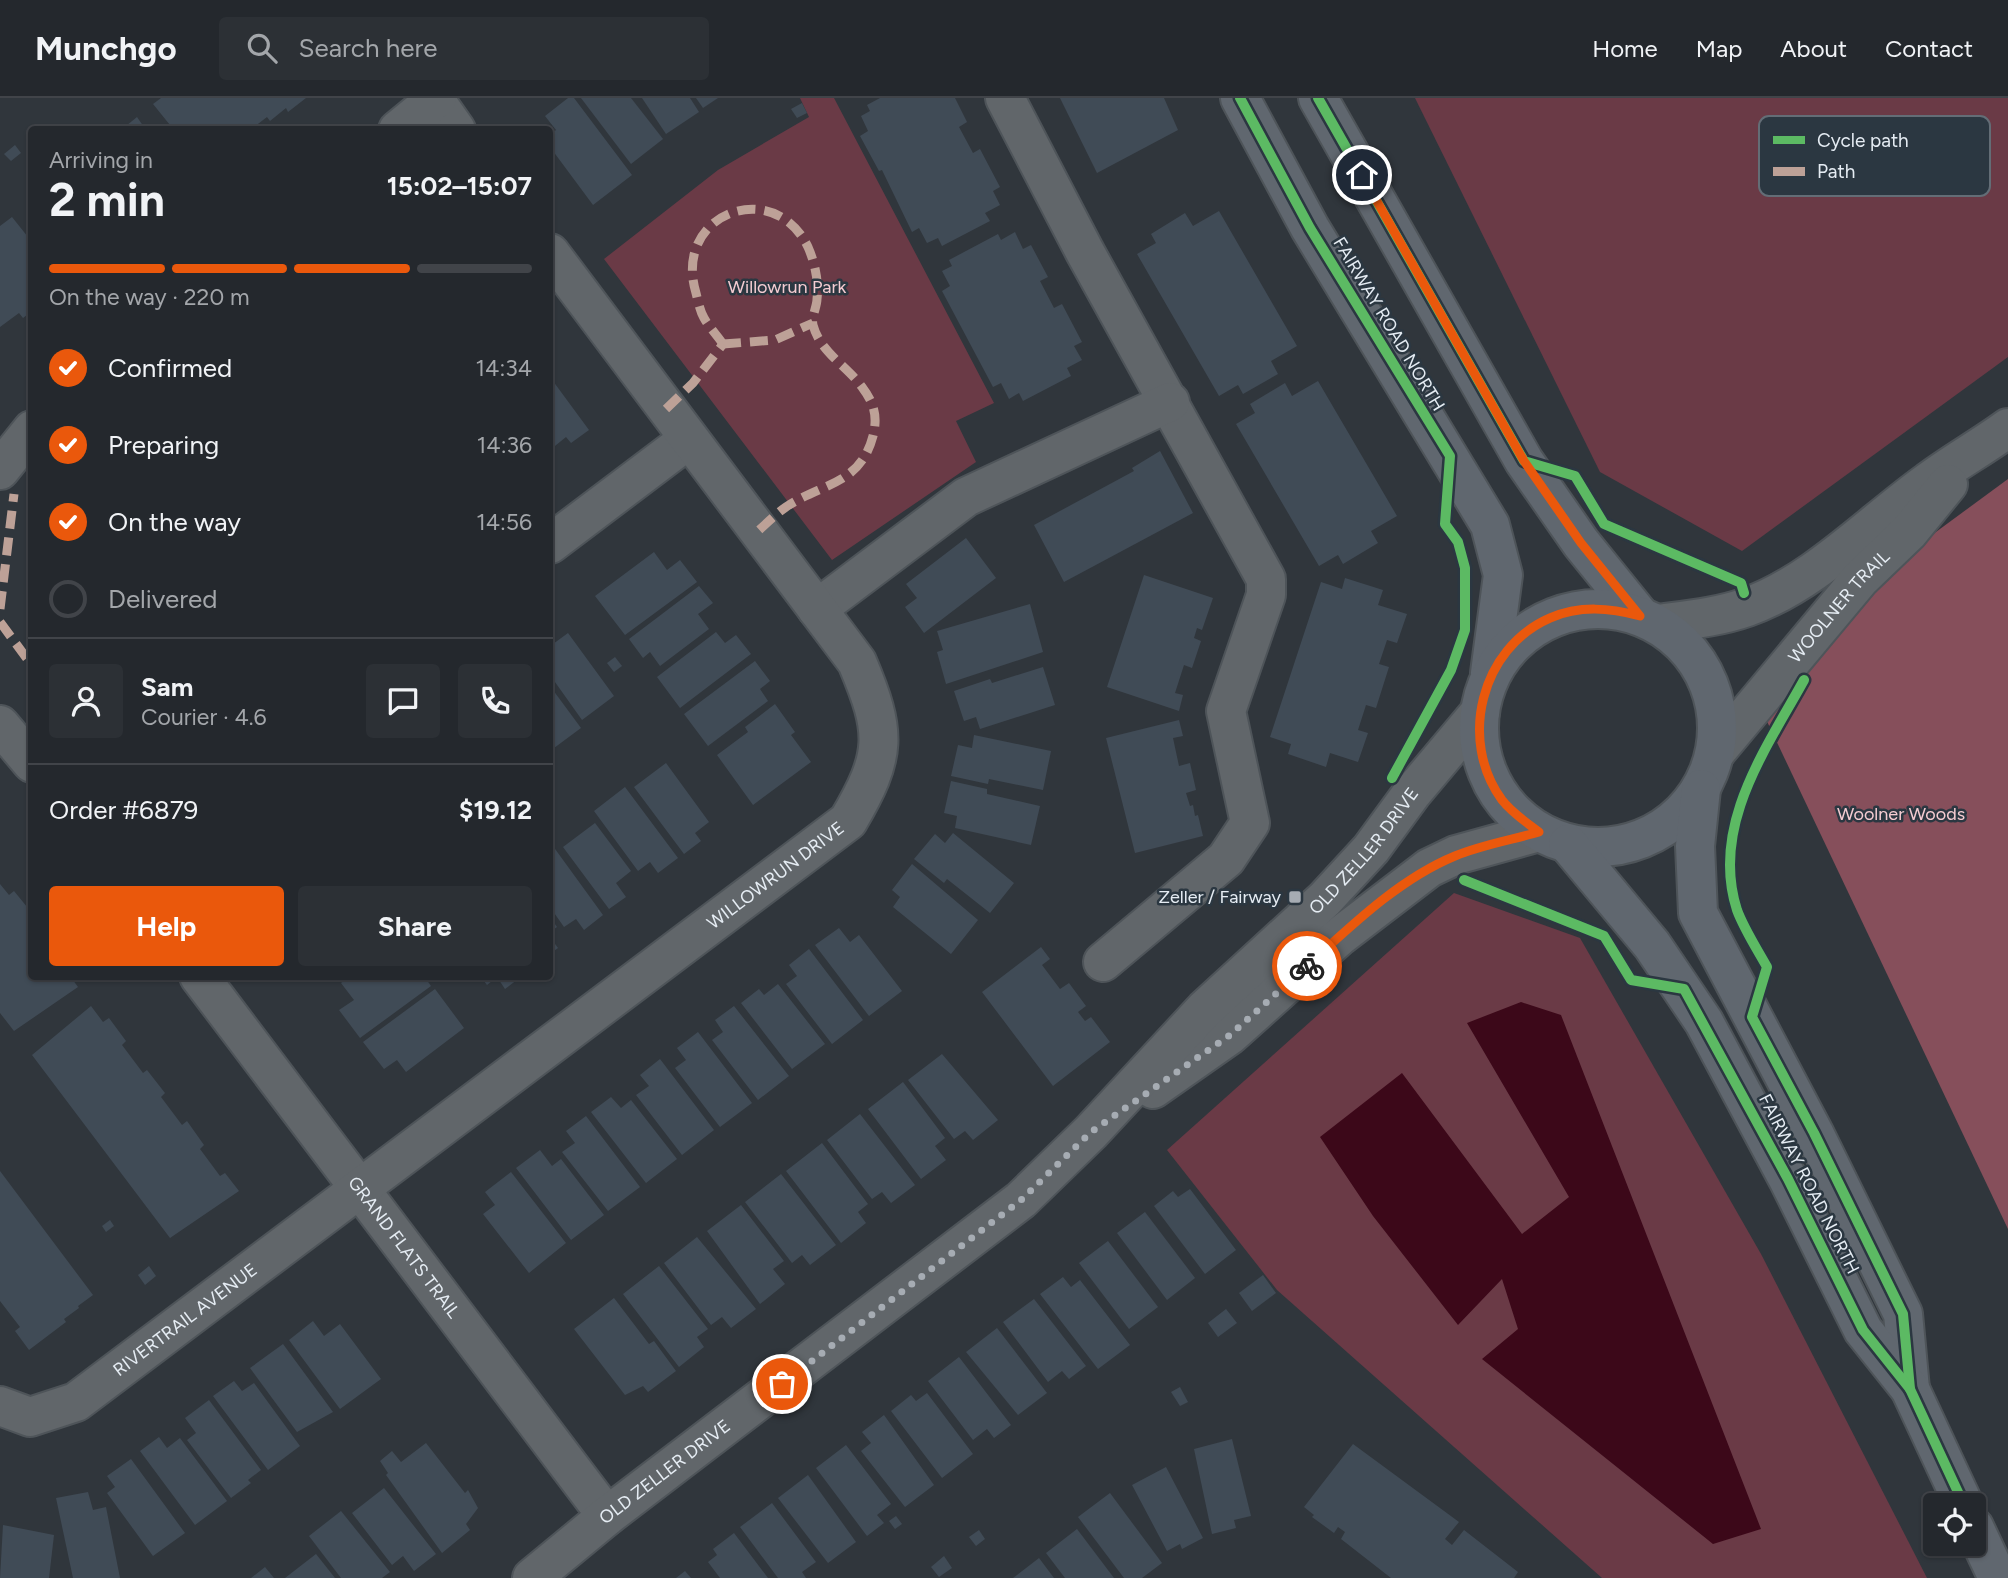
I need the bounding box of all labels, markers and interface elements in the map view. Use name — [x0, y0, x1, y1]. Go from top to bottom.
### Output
search box — [219, 17, 709, 80]
text: Munchgo — [35, 29, 177, 68]
icon: search — [243, 29, 281, 67]
text: Search here — [299, 32, 438, 64]
text: Home — [1592, 34, 1658, 63]
text: Map — [1696, 34, 1742, 63]
text: About — [1780, 34, 1847, 63]
text: Contact — [1885, 34, 1973, 63]
legend — [1759, 116, 1990, 196]
text: Cycle path — [1817, 129, 1909, 152]
pin — [1332, 145, 1392, 205]
text: Arriving in — [49, 146, 153, 174]
icon: home — [1343, 156, 1381, 194]
text: Path — [1817, 160, 1855, 183]
text: 15:02–15:07 — [387, 170, 532, 202]
text: 2 min — [49, 172, 165, 228]
street label: FAIRWAY ROAD NORTH — [1328, 233, 1450, 415]
park label: Willowrun Park — [728, 276, 847, 298]
text: On the way · 220 m — [49, 283, 249, 311]
icon: check — [49, 349, 87, 387]
text: Confirmed — [108, 352, 232, 384]
text: 14:34 — [476, 354, 532, 382]
icon: check — [49, 426, 87, 464]
text: Preparing — [108, 429, 219, 461]
text: 14:36 — [477, 431, 532, 459]
icon: check — [49, 503, 87, 541]
text: On the way — [108, 506, 241, 538]
text: 14:56 — [476, 508, 532, 536]
street label: WOOLNER TRAIL — [1784, 545, 1895, 667]
text: Delivered — [108, 583, 217, 615]
button: person — [49, 664, 123, 738]
button: chat — [366, 664, 440, 738]
button: phone — [458, 664, 532, 738]
text: Sam — [141, 671, 193, 703]
text: Courier · 4.6 — [141, 703, 267, 731]
street label: OLD ZELLER DRIVE — [1304, 783, 1423, 919]
text: Order #6879 — [49, 794, 198, 826]
text: $19.12 — [459, 794, 532, 826]
park label: Woolner Woods — [1837, 803, 1965, 825]
street label: WILLOWRUN DRIVE — [703, 817, 849, 934]
button: Help — [49, 886, 284, 966]
button: Share — [298, 886, 532, 966]
place label: Zeller / Fairway — [1158, 886, 1282, 908]
marker: Zeller / Fairway — [1287, 889, 1303, 905]
courier — [1272, 931, 1342, 1001]
icon: bike — [1288, 947, 1326, 985]
street label: FAIRWAY ROAD NORTH — [1754, 1090, 1864, 1278]
street label: GRAND FLATS TRAIL — [343, 1172, 465, 1323]
street label: RIVERTRAIL AVENUE — [109, 1259, 262, 1381]
pin — [752, 1354, 812, 1414]
icon: bag — [763, 1365, 801, 1403]
street label: OLD ZELLER DRIVE — [595, 1415, 735, 1529]
map controls — [1923, 1493, 1986, 1556]
button: locate — [1923, 1493, 1986, 1556]

